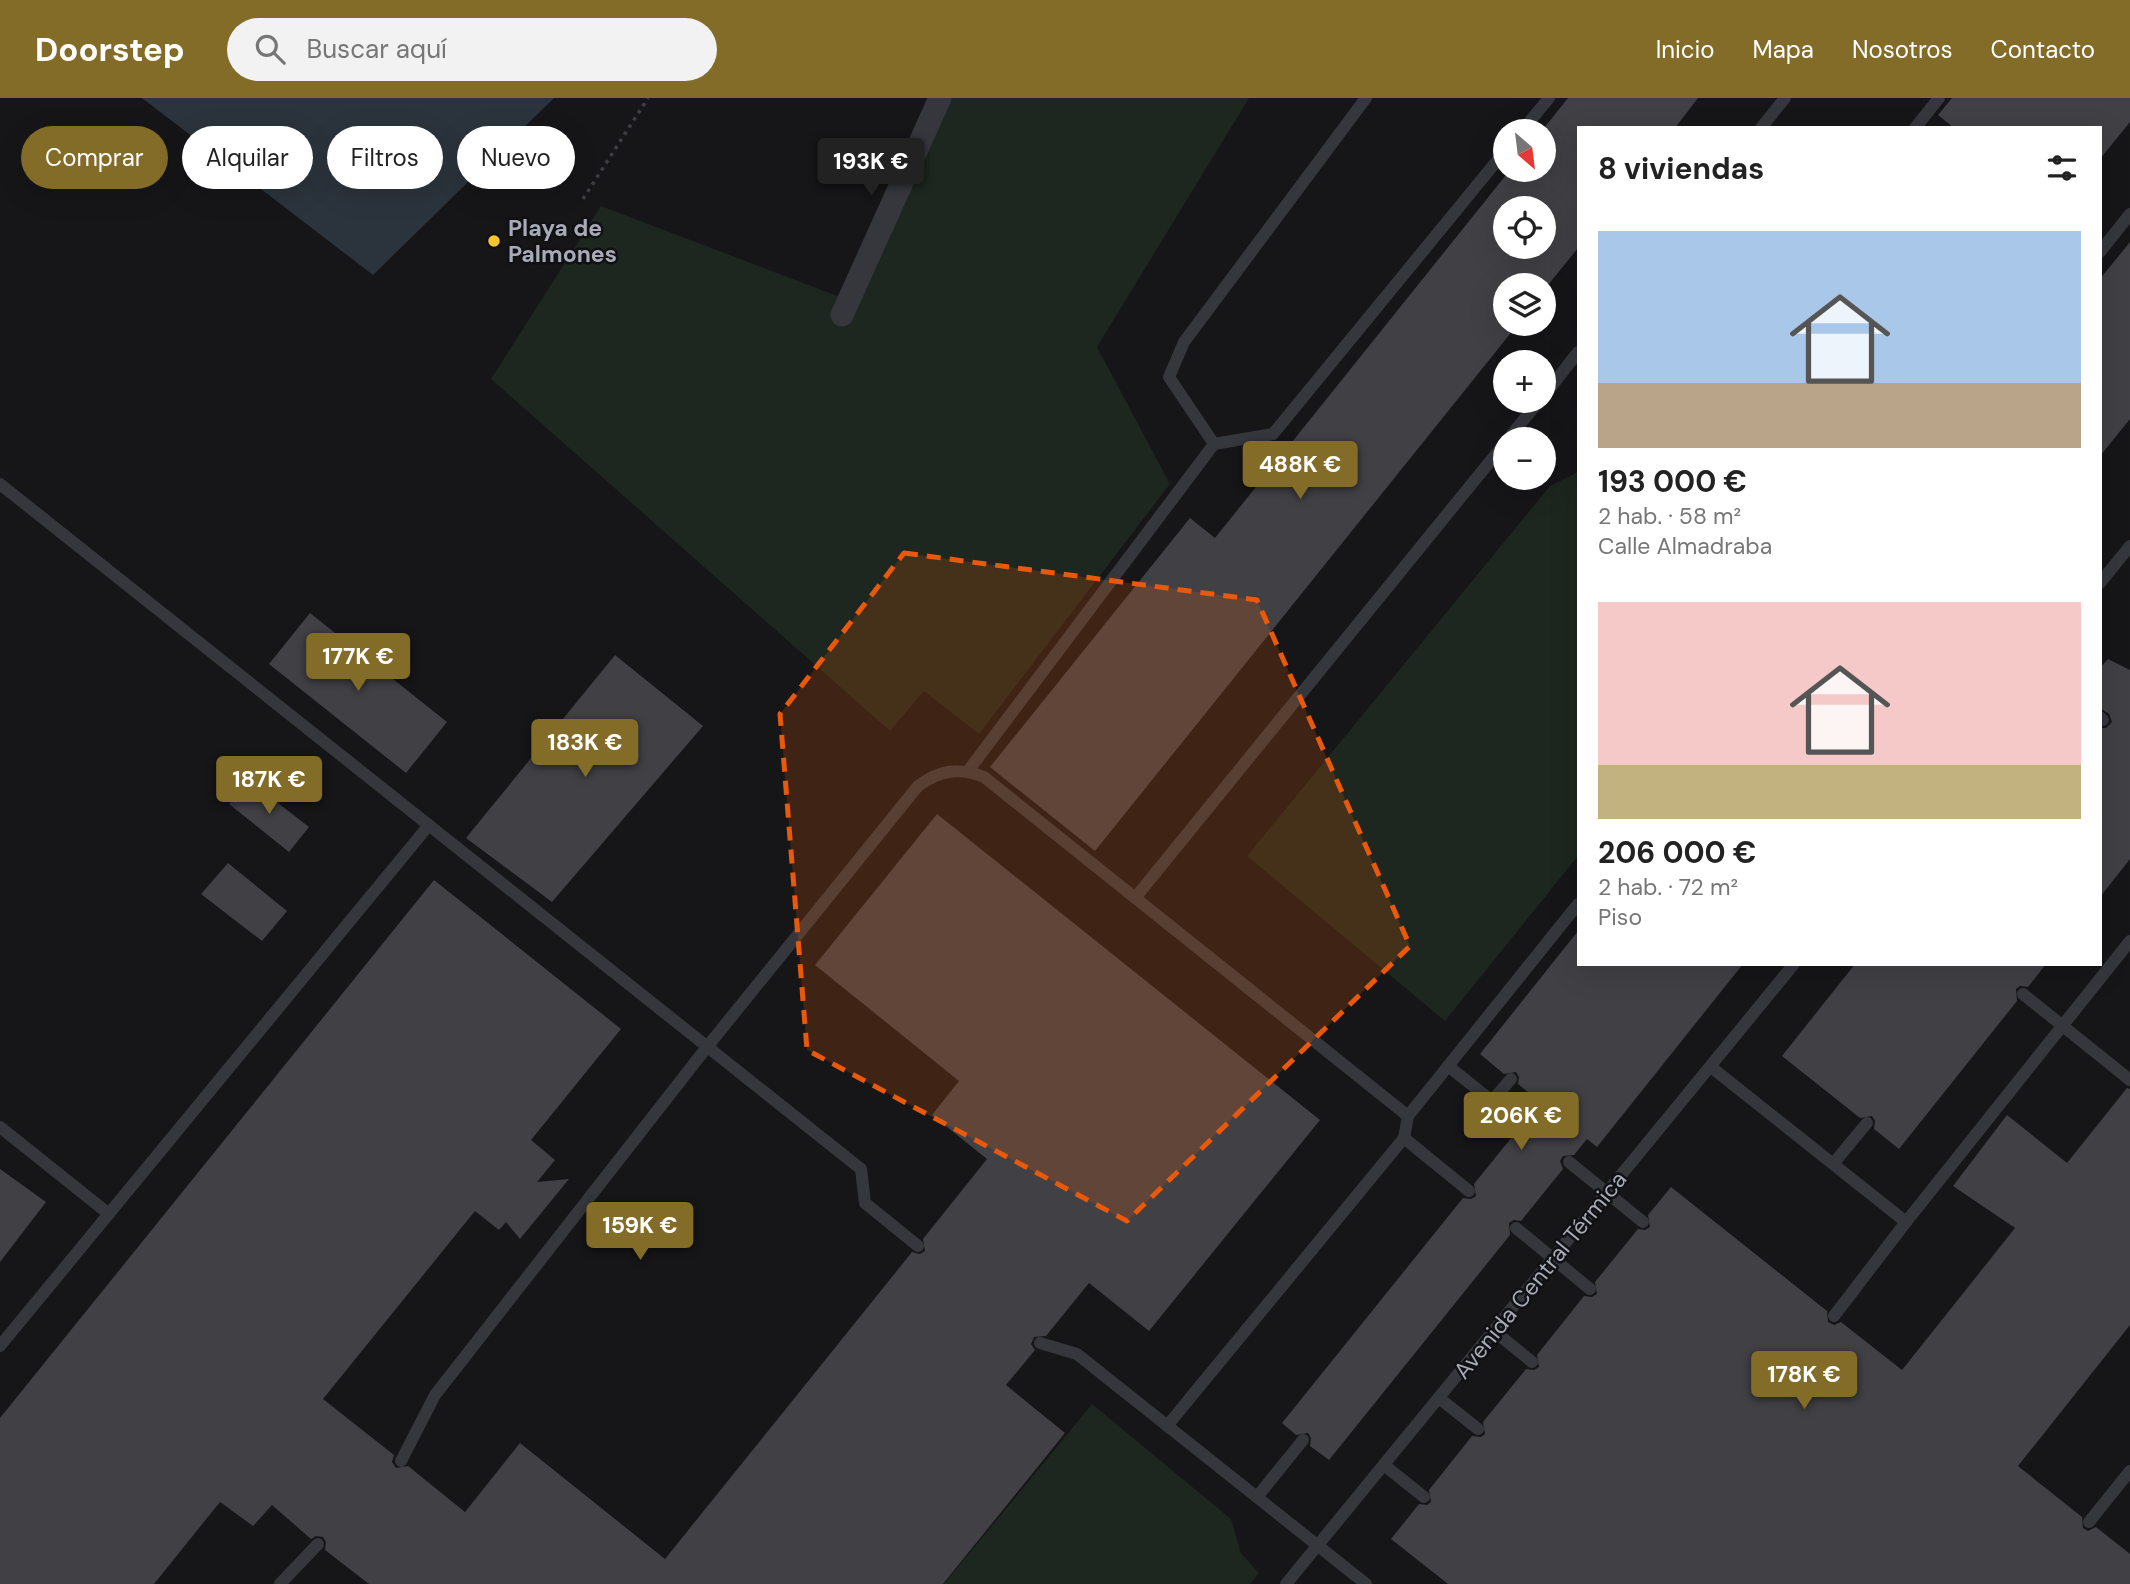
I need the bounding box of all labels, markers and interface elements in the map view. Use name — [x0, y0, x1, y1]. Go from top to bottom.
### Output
search box — [227, 18, 717, 81]
text: Doorstep — [35, 28, 185, 71]
icon: search — [251, 30, 289, 68]
text: Buscar aquí — [307, 32, 447, 66]
text: Inicio — [1656, 34, 1715, 65]
text: Mapa — [1753, 34, 1814, 65]
text: Nosotros — [1852, 34, 1953, 65]
text: Contacto — [1991, 34, 2095, 65]
north arrow — [1493, 119, 1556, 182]
map controls — [1493, 119, 1556, 490]
chip: Comprar — [21, 126, 168, 189]
chip: Alquilar — [182, 126, 313, 189]
chip: Filtros — [327, 126, 443, 189]
chip: Nuevo — [457, 126, 575, 189]
pin: 193K € — [814, 139, 928, 198]
text: 193K € — [833, 146, 909, 176]
text: 8 viviendas — [1598, 149, 1764, 188]
icon: filters — [2043, 149, 2081, 187]
button: locate — [1493, 196, 1556, 259]
place label: Playa de Palmones — [508, 213, 617, 269]
marker: Playa de Palmones — [486, 233, 502, 249]
button: layers — [1493, 273, 1556, 336]
icon: home — [1777, 276, 1903, 402]
button: + — [1493, 350, 1556, 413]
button: − — [1493, 427, 1556, 490]
pin: 488K € — [1243, 442, 1357, 501]
text: 488K € — [1259, 449, 1341, 479]
text: 193 000 € — [1598, 462, 1747, 501]
text: 2 hab. · 58 m² — [1598, 501, 1741, 531]
text: Calle Almadraba — [1598, 531, 1772, 561]
pin: 177K € — [301, 634, 415, 693]
text: 177K € — [322, 641, 394, 671]
icon: home — [1777, 647, 1903, 773]
pin: 183K € — [528, 720, 642, 779]
text: 183K € — [547, 727, 623, 757]
pin: 187K € — [212, 756, 326, 816]
text: 187K € — [232, 764, 306, 794]
text: 206 000 € — [1598, 833, 1757, 872]
text: 2 hab. · 72 m² — [1598, 872, 1738, 902]
text: Piso — [1598, 902, 1642, 932]
pin: 206K € — [1464, 1093, 1578, 1152]
text: 206K € — [1480, 1100, 1562, 1130]
street label: Avenida Central Térmica — [1447, 1165, 1633, 1385]
pin: 159K € — [583, 1202, 697, 1262]
text: 159K € — [602, 1210, 678, 1240]
pin: 178K € — [1747, 1352, 1861, 1411]
text: 178K € — [1767, 1359, 1841, 1389]

